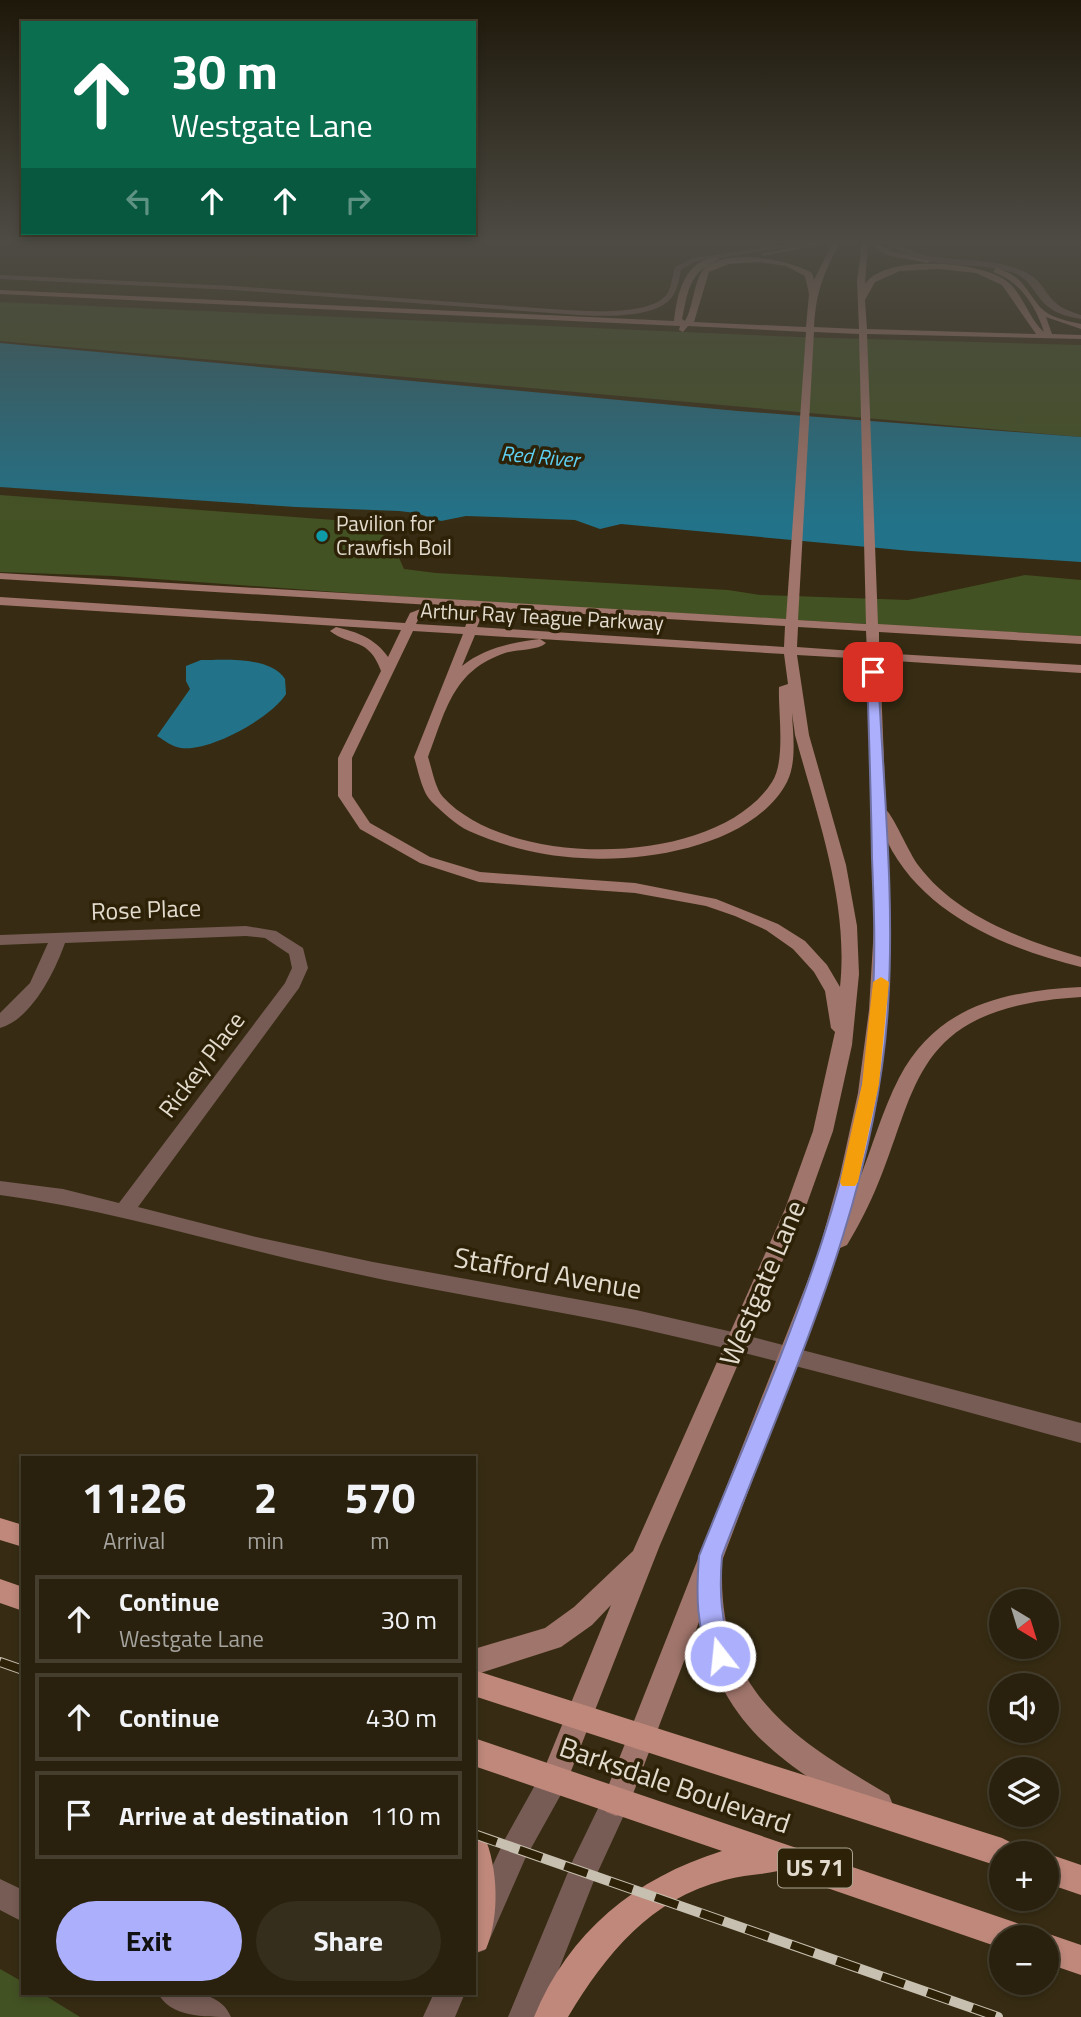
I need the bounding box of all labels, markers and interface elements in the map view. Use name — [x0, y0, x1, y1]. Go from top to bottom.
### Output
text: 30 m — [171, 33, 278, 108]
icon: ahead — [56, 49, 147, 140]
text: Westgate Lane — [171, 101, 373, 149]
icon: left — [120, 182, 158, 220]
icon: ahead — [193, 182, 231, 220]
icon: ahead — [266, 182, 304, 220]
icon: right — [339, 182, 377, 220]
water label: Red River — [500, 437, 583, 476]
place label: Pavilion for Crawfish Boil — [336, 507, 452, 563]
marker: Pavilion for Crawfish Boil — [314, 528, 330, 544]
street label: Arthur Ray Teague Parkway — [420, 594, 665, 638]
pin — [843, 642, 903, 702]
icon: arrive — [854, 653, 892, 691]
street label: Rose Place — [90, 889, 202, 929]
street label: Rickey Place — [149, 1004, 253, 1125]
street label: Westgate Lane — [707, 1193, 816, 1372]
street label: Stafford Avenue — [451, 1235, 645, 1310]
text: 11:26 — [82, 1465, 187, 1529]
text: 2 — [254, 1465, 277, 1529]
text: 570 — [345, 1465, 415, 1529]
text: Arrival — [103, 1523, 165, 1558]
text: min — [247, 1523, 284, 1558]
text: m — [370, 1523, 390, 1558]
text: Continue — [119, 1582, 219, 1621]
north arrow — [989, 1589, 1059, 1659]
map controls — [989, 1589, 1059, 1995]
icon: ahead — [60, 1600, 98, 1638]
text: 30 m — [380, 1600, 437, 1639]
position arrow — [683, 1619, 757, 1693]
text: Westgate Lane — [119, 1621, 264, 1656]
button: sound — [989, 1673, 1059, 1743]
icon: ahead — [60, 1698, 98, 1736]
text: Continue — [119, 1698, 219, 1737]
text: 430 m — [366, 1698, 437, 1737]
street label: Barksdale Boulevard — [554, 1725, 796, 1844]
button: layers — [989, 1757, 1059, 1827]
icon: arrive — [60, 1796, 98, 1834]
text: Arrive at destination — [119, 1796, 349, 1835]
text: 110 m — [370, 1796, 441, 1835]
button: + — [989, 1841, 1059, 1911]
road number: US 71 — [778, 1848, 852, 1887]
button: Exit — [56, 1901, 242, 1981]
button: Share — [256, 1901, 441, 1981]
button: − — [989, 1925, 1059, 1995]

